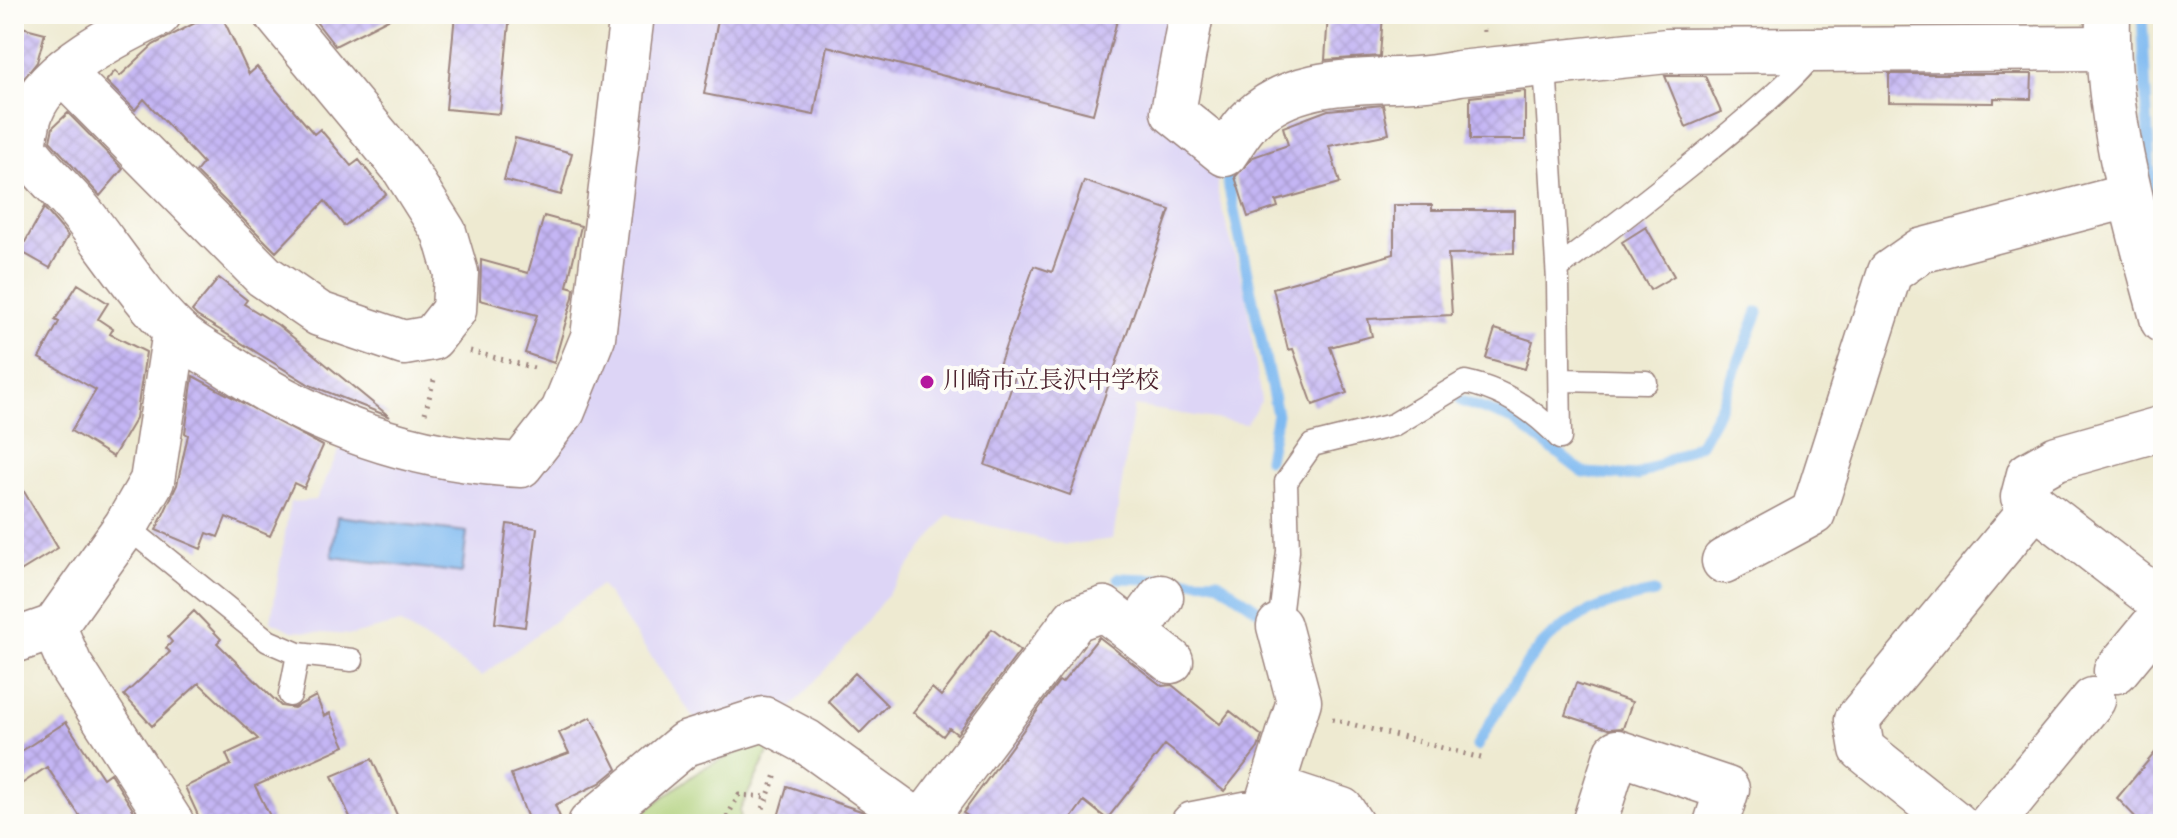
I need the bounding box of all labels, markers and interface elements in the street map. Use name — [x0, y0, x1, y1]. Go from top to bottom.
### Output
place label: 川崎市立長沢中学校 — [943, 365, 1159, 399]
marker: 川崎市立長沢中学校 — [918, 373, 936, 391]

